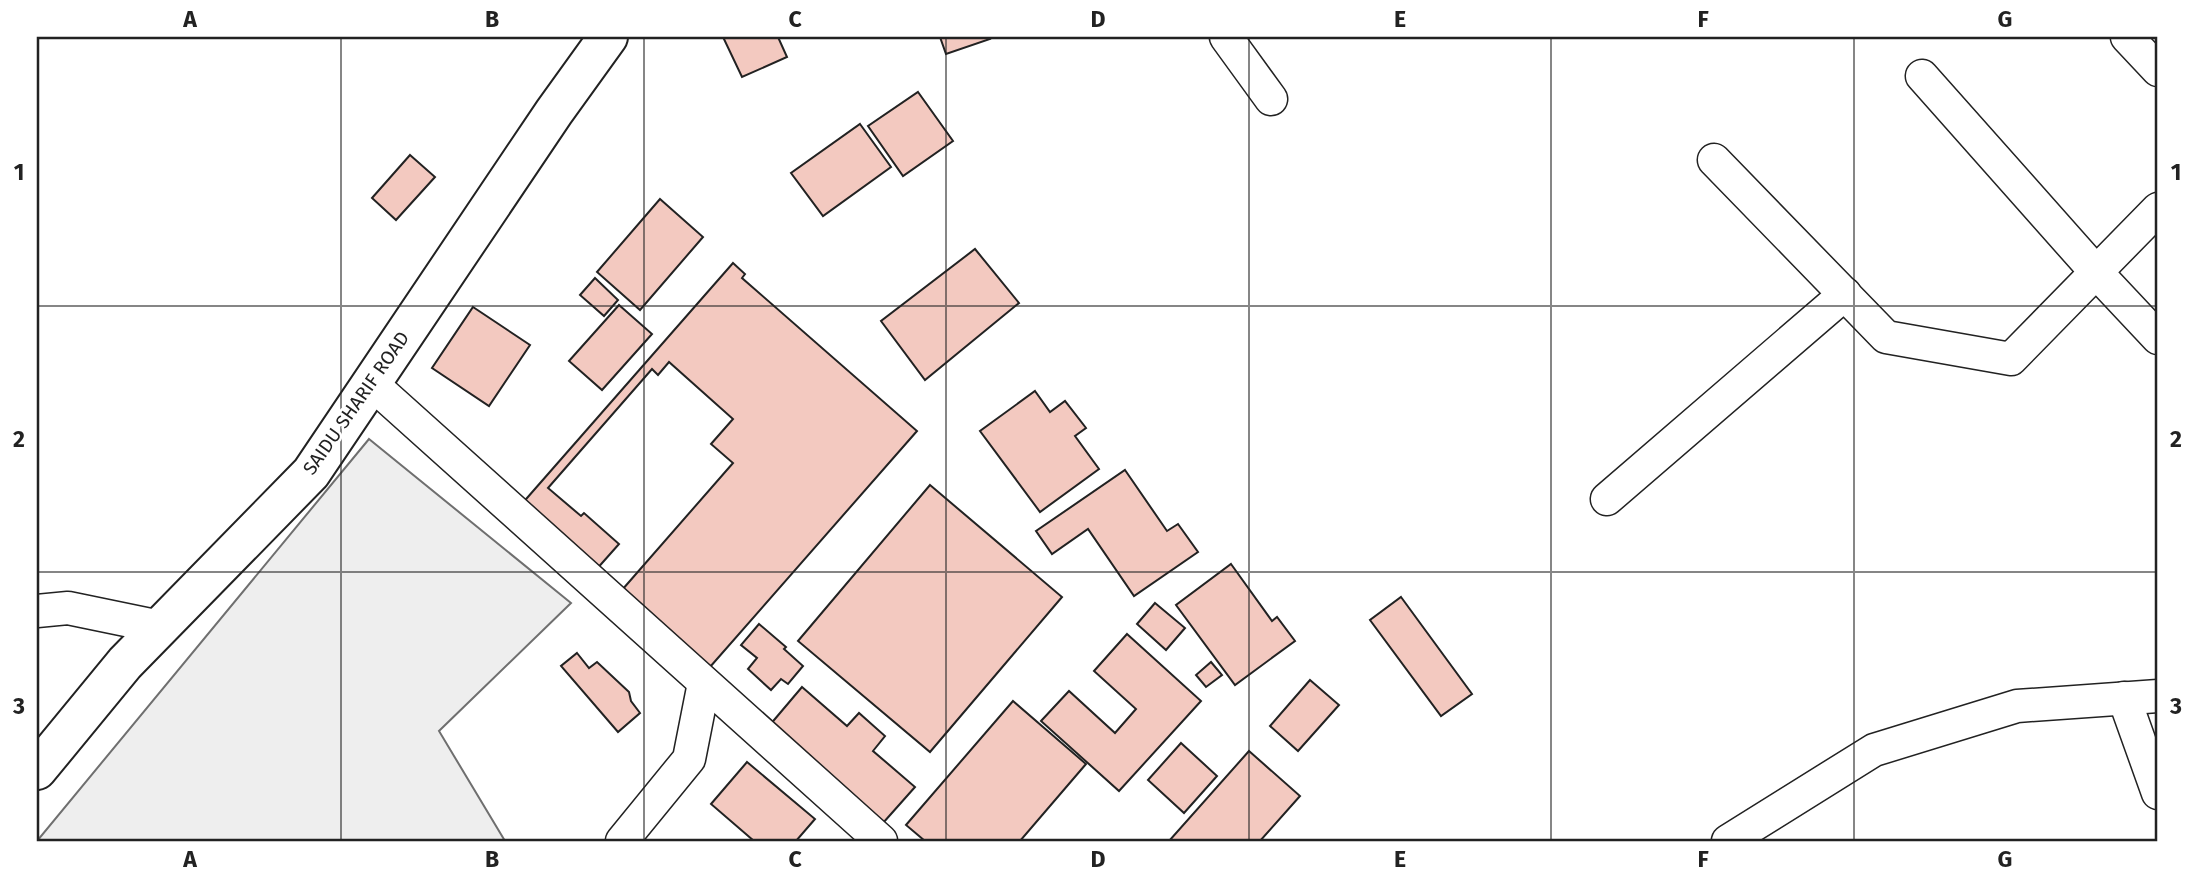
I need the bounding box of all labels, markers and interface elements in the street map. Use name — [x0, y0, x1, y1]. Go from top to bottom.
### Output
text: A — [182, 5, 197, 33]
text: B — [485, 5, 499, 33]
text: C — [788, 5, 802, 33]
text: D — [1091, 5, 1106, 33]
text: E — [1394, 5, 1406, 33]
text: F — [1697, 5, 1709, 33]
text: G — [1998, 5, 2012, 33]
text: 1 — [14, 158, 24, 186]
text: 1 — [2171, 158, 2181, 186]
street label: SAIDU SHARIF ROAD — [298, 327, 414, 479]
text: 2 — [13, 425, 25, 453]
text: 2 — [2170, 425, 2182, 453]
text: 3 — [12, 692, 25, 720]
text: 3 — [2169, 692, 2182, 720]
text: A — [182, 845, 197, 873]
text: B — [485, 845, 499, 873]
text: C — [788, 845, 802, 873]
text: D — [1091, 845, 1106, 873]
text: E — [1394, 845, 1406, 873]
text: F — [1697, 845, 1709, 873]
text: G — [1998, 845, 2012, 873]

